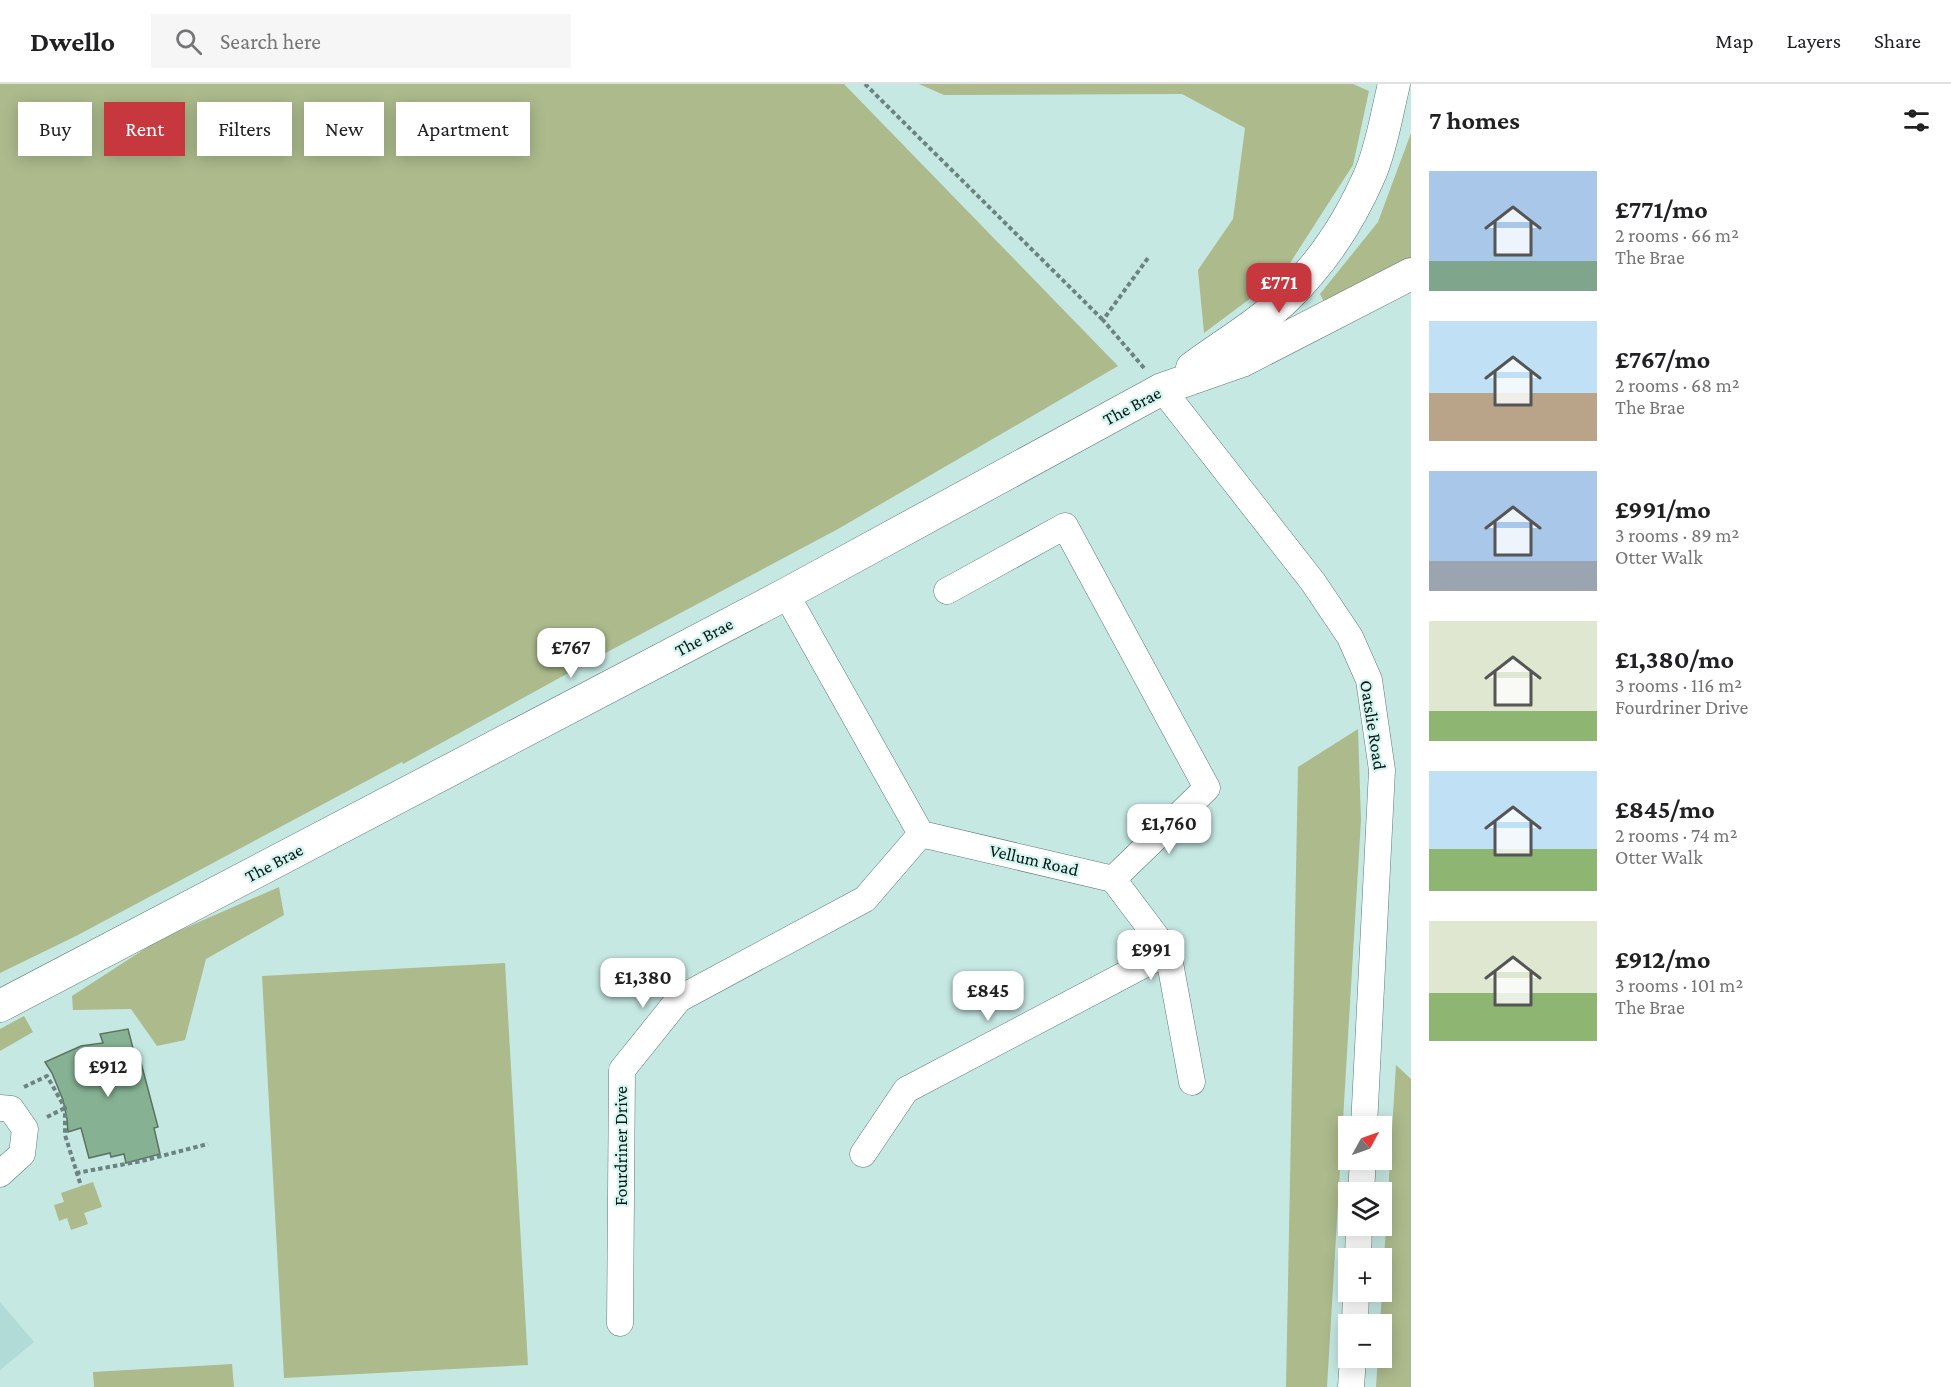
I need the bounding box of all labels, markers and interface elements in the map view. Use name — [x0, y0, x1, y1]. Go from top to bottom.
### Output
search box — [151, 14, 571, 68]
icon: search — [172, 25, 205, 58]
text: Dwello — [30, 26, 115, 57]
text: Search here — [220, 29, 321, 54]
text: Map — [1715, 29, 1754, 53]
text: Layers — [1787, 29, 1841, 53]
text: Share — [1874, 29, 1921, 53]
chip: Buy — [18, 102, 92, 156]
chip: Rent — [104, 102, 185, 156]
chip: Filters — [197, 102, 292, 156]
chip: New — [304, 102, 384, 156]
chip: Apartment — [396, 102, 530, 156]
icon: filters — [1900, 104, 1933, 137]
text: 7 homes — [1429, 106, 1520, 135]
icon: home — [1477, 195, 1549, 267]
text: £771/mo — [1615, 195, 1708, 224]
text: 2 rooms · 66 m² — [1615, 224, 1739, 246]
text: The Brae — [1615, 246, 1685, 268]
pin: £771 — [1243, 263, 1315, 314]
text: £771 — [1260, 271, 1298, 293]
icon: home — [1477, 345, 1549, 417]
text: £767/mo — [1615, 345, 1710, 374]
text: 2 rooms · 68 m² — [1615, 374, 1740, 396]
street label: The Brae — [1100, 382, 1165, 430]
text: The Brae — [1615, 396, 1685, 418]
icon: home — [1477, 495, 1549, 567]
text: £991/mo — [1615, 495, 1711, 524]
text: 3 rooms · 89 m² — [1615, 524, 1739, 546]
text: Otter Walk — [1615, 546, 1703, 568]
street label: The Brae — [672, 613, 737, 661]
pin: £767 — [535, 628, 607, 679]
text: £767 — [551, 636, 591, 658]
icon: home — [1477, 645, 1549, 717]
text: £1,380/mo — [1615, 645, 1734, 674]
text: 3 rooms · 116 m² — [1615, 674, 1742, 696]
street label: Oatslie Road — [1356, 679, 1390, 772]
text: Fourdriner Drive — [1615, 696, 1748, 718]
icon: home — [1477, 795, 1549, 867]
text: £845/mo — [1615, 795, 1715, 824]
pin: £1,760 — [1120, 804, 1218, 855]
text: £1,760 — [1141, 812, 1197, 834]
text: 2 rooms · 74 m² — [1615, 824, 1737, 846]
street label: The Brae — [242, 839, 307, 887]
street label: Vellum Road — [988, 840, 1081, 880]
text: Otter Walk — [1615, 846, 1703, 868]
pin: £991 — [1115, 930, 1187, 981]
text: £991 — [1131, 938, 1171, 960]
icon: home — [1477, 945, 1549, 1017]
text: £912/mo — [1615, 945, 1710, 974]
pin: £1,380 — [594, 958, 692, 1009]
text: £1,380 — [614, 966, 672, 988]
pin: £845 — [952, 971, 1024, 1022]
text: 3 rooms · 101 m² — [1615, 974, 1743, 996]
text: £845 — [967, 979, 1009, 1001]
text: The Brae — [1615, 996, 1685, 1018]
pin: £912 — [72, 1047, 144, 1098]
text: £912 — [89, 1055, 127, 1077]
street label: Fourdriner Drive — [611, 1086, 631, 1206]
north arrow — [1338, 1116, 1392, 1170]
map controls — [1338, 1116, 1392, 1368]
button: layers — [1338, 1182, 1392, 1236]
button: + — [1338, 1248, 1392, 1302]
button: − — [1338, 1314, 1392, 1368]

